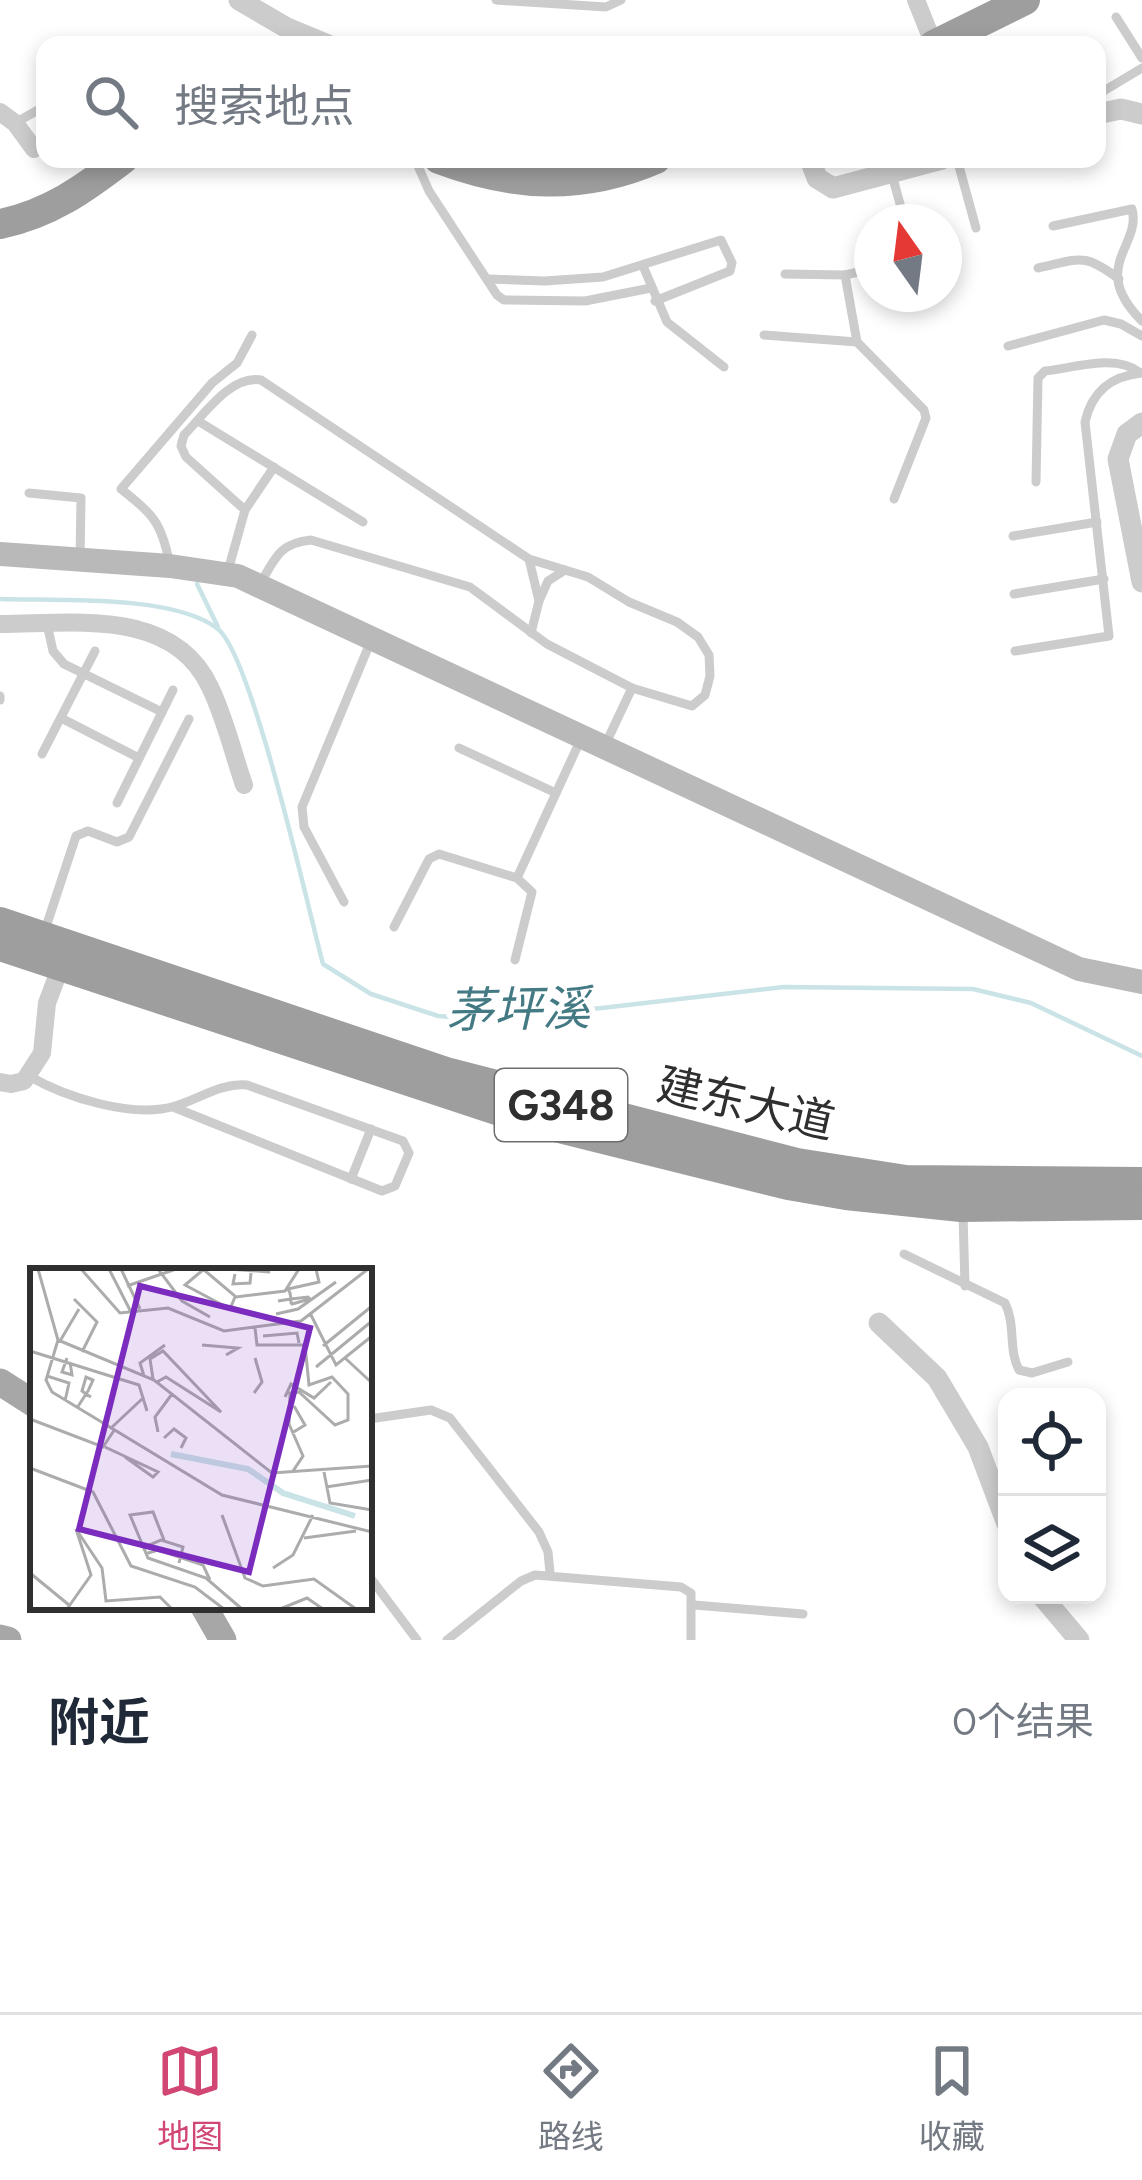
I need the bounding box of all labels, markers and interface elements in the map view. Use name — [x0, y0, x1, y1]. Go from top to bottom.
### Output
search box — [36, 36, 1106, 168]
icon: search — [78, 69, 144, 135]
text: 搜索地点 — [174, 79, 354, 133]
north arrow — [854, 204, 962, 312]
water label: 茅坪溪 — [445, 979, 595, 1039]
street label: 建东大道 — [652, 1056, 840, 1150]
road number: G348 — [495, 1069, 627, 1141]
inset map — [30, 1268, 372, 1610]
map controls — [998, 1388, 1106, 1604]
button: locate — [998, 1388, 1106, 1496]
button: layers — [998, 1496, 1106, 1604]
text: 附近 — [48, 1692, 150, 1753]
text: 0个结果 — [952, 1698, 1094, 1745]
tab: 地图 — [157, 2038, 223, 2158]
tab: 路线 — [538, 2038, 604, 2158]
tab: 收藏 — [919, 2038, 985, 2158]

